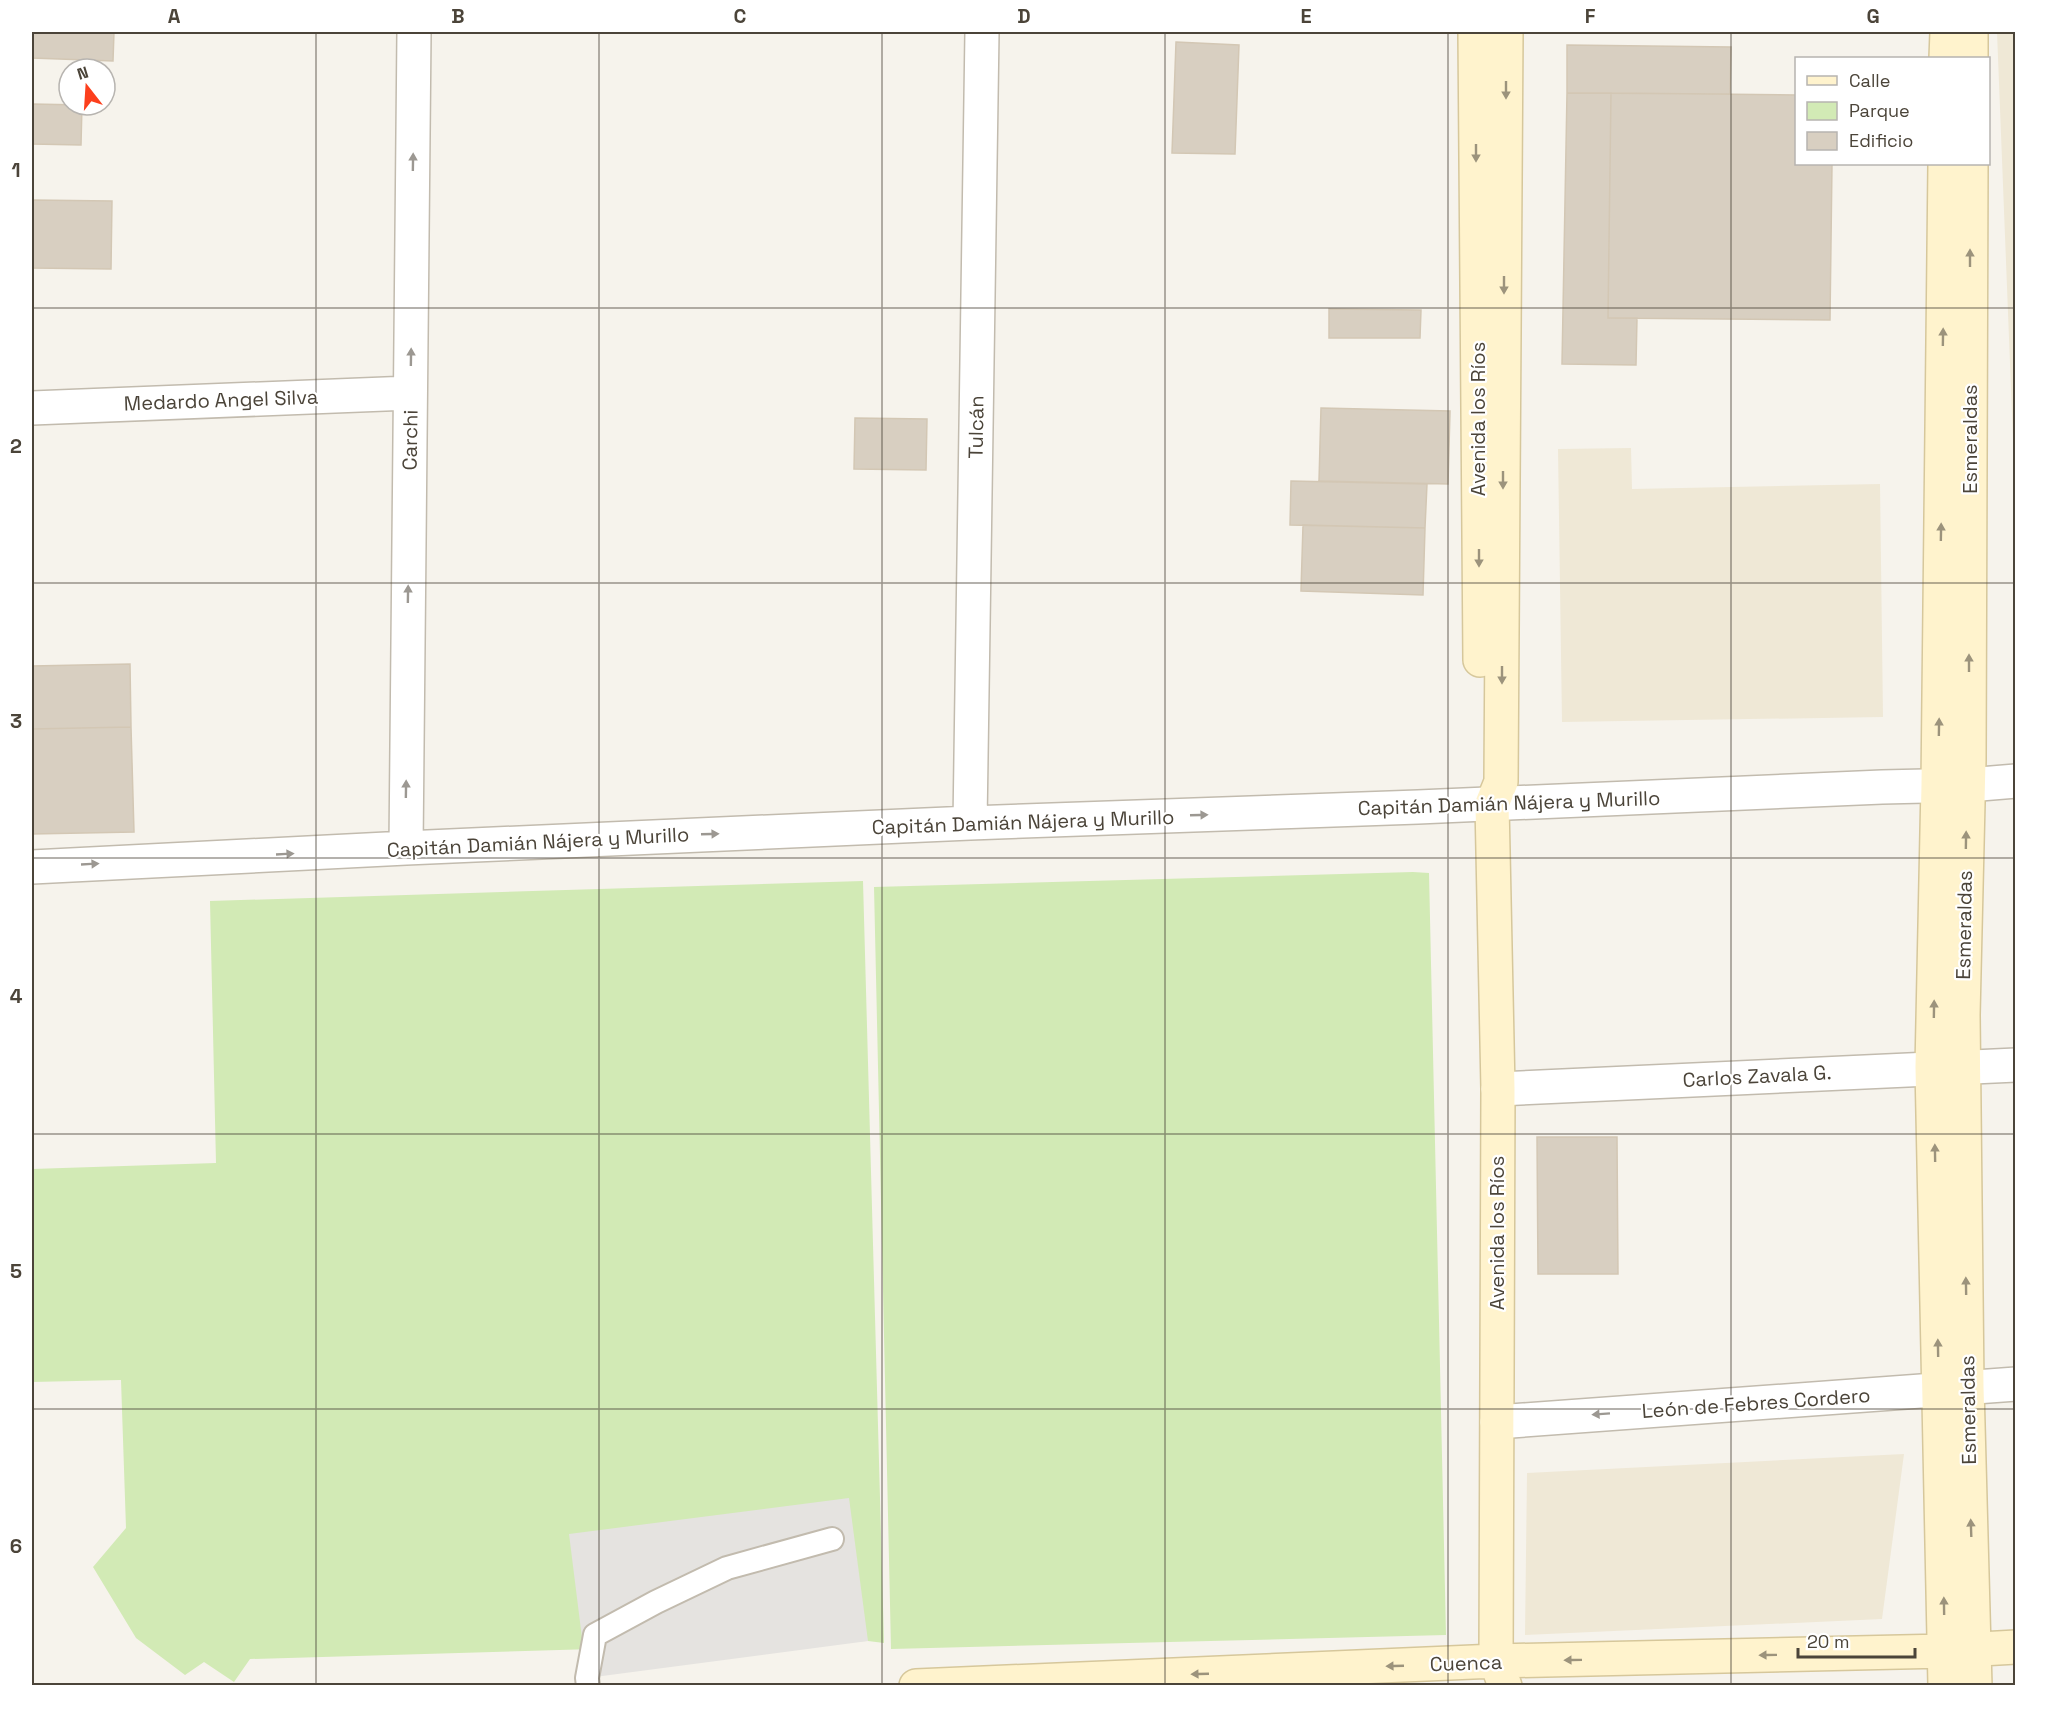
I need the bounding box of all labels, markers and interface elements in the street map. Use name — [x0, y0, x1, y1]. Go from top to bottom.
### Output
text: A — [168, 3, 181, 29]
text: B — [451, 3, 465, 29]
text: C — [734, 3, 747, 29]
text: D — [1017, 3, 1031, 29]
text: E — [1300, 3, 1312, 29]
text: F — [1585, 3, 1596, 29]
text: G — [1866, 3, 1880, 29]
north arrow — [57, 57, 117, 117]
legend — [1795, 57, 1990, 165]
text: N — [75, 62, 91, 85]
text: Calle — [1849, 69, 1890, 92]
one-way arrow — [1501, 80, 1511, 99]
text: Parque — [1849, 99, 1910, 122]
text: Edificio — [1849, 129, 1913, 152]
one-way arrow — [1471, 143, 1481, 162]
one-way arrow — [408, 153, 418, 172]
text: 1 — [11, 157, 21, 183]
one-way arrow — [1965, 249, 1975, 268]
one-way arrow — [1499, 275, 1509, 294]
one-way arrow — [1938, 327, 1948, 346]
street label: Avenida los Ríos — [1465, 342, 1491, 496]
one-way arrow — [406, 348, 416, 367]
street label: Medardo Angel Silva — [123, 384, 319, 416]
street label: Esmeraldas — [1957, 384, 1983, 494]
street label: Tulcán — [962, 395, 990, 459]
street label: Carchi — [396, 409, 424, 471]
text: 2 — [10, 433, 22, 459]
one-way arrow — [1498, 470, 1508, 489]
one-way arrow — [1936, 522, 1946, 541]
one-way arrow — [1474, 548, 1484, 567]
one-way arrow — [403, 585, 413, 604]
one-way arrow — [1964, 654, 1974, 673]
one-way arrow — [1497, 665, 1507, 684]
text: 3 — [10, 708, 22, 734]
one-way arrow — [1934, 717, 1944, 736]
one-way arrow — [401, 780, 411, 799]
street label: Capitán Damián Nájera y Murillo — [1357, 785, 1661, 821]
street label: Capitán Damián Nájera y Murillo — [871, 804, 1175, 840]
one-way arrow — [1189, 810, 1208, 820]
street label: Capitán Damián Nájera y Murillo — [386, 821, 690, 863]
one-way arrow — [701, 830, 720, 839]
one-way arrow — [1961, 831, 1971, 850]
one-way arrow — [275, 849, 294, 858]
one-way arrow — [80, 859, 99, 868]
street label: Esmeraldas — [1950, 870, 1978, 980]
text: 4 — [10, 983, 23, 1009]
one-way arrow — [1929, 999, 1938, 1018]
street label: Carlos Zavala G. — [1682, 1059, 1832, 1093]
one-way arrow — [1930, 1144, 1940, 1163]
street label: Avenida los Ríos — [1484, 1156, 1510, 1310]
text: 5 — [10, 1258, 22, 1284]
one-way arrow — [1961, 1277, 1971, 1296]
one-way arrow — [1933, 1339, 1943, 1358]
street label: Esmeraldas — [1954, 1355, 1982, 1465]
street label: León de Febres Cordero — [1641, 1382, 1871, 1424]
one-way arrow — [1592, 1409, 1611, 1419]
one-way arrow — [1967, 1518, 1976, 1537]
text: 6 — [10, 1533, 22, 1559]
one-way arrow — [1939, 1597, 1948, 1616]
scale bar — [1798, 1621, 1915, 1659]
text: 20 m — [1807, 1630, 1850, 1653]
street label: Cuenca — [1429, 1649, 1503, 1677]
one-way arrow — [1759, 1650, 1778, 1660]
one-way arrow — [1564, 1655, 1583, 1664]
one-way arrow — [1386, 1661, 1405, 1670]
one-way arrow — [1191, 1669, 1210, 1678]

